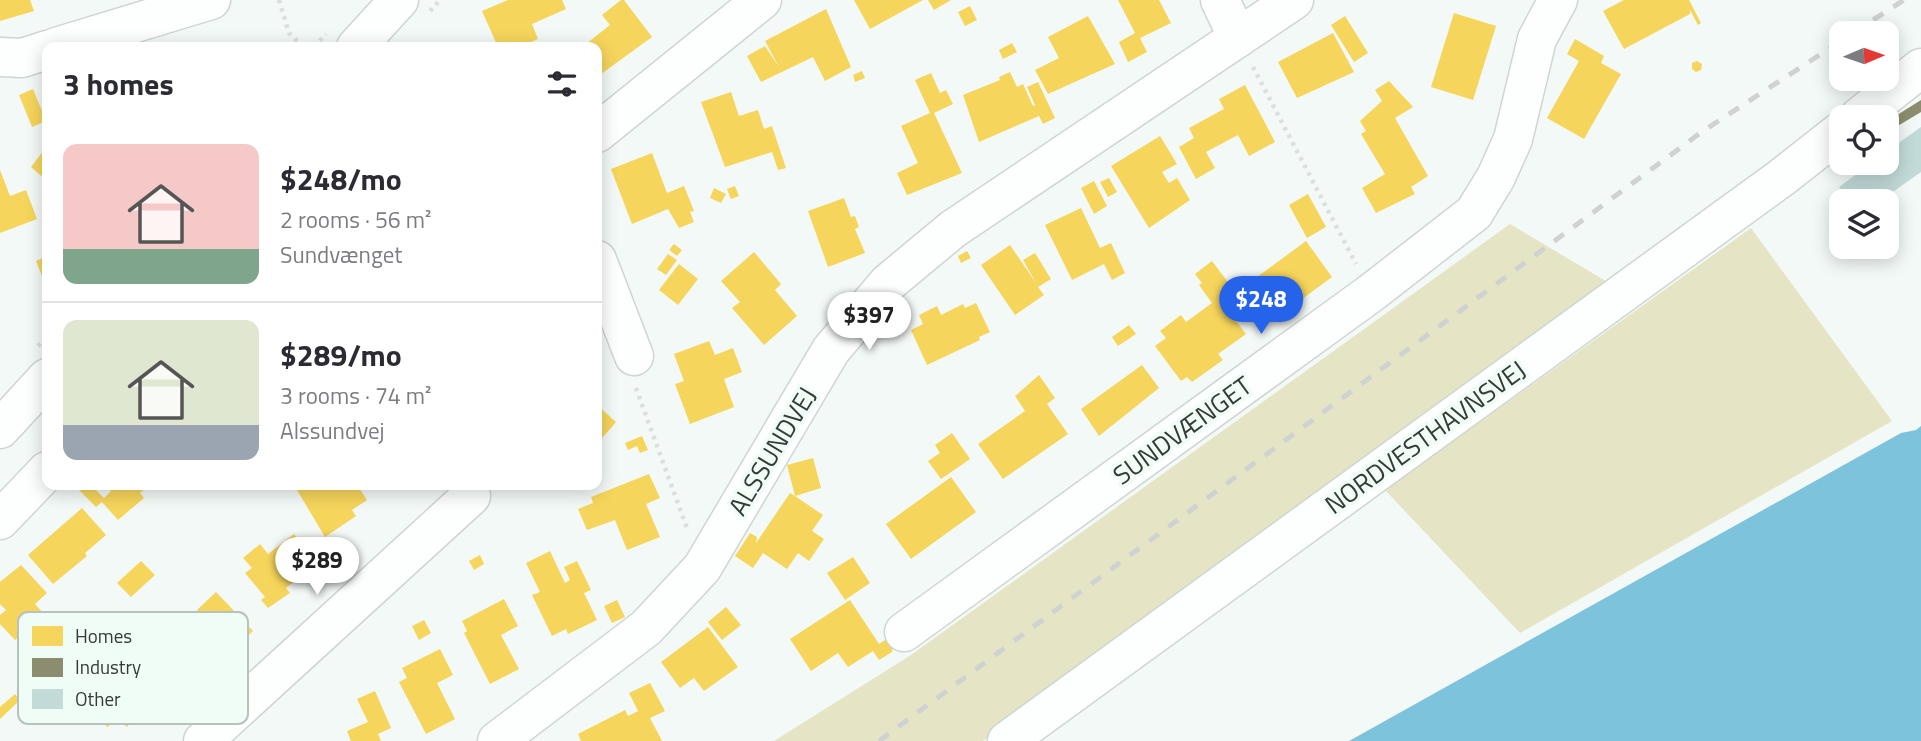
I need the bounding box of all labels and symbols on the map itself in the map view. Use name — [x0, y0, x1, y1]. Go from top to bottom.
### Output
north arrow — [1829, 21, 1899, 91]
pin: $248 — [1220, 276, 1302, 336]
pin: $397 — [828, 292, 910, 352]
street label: NORDVESTHAVNSVEJ — [1316, 351, 1534, 523]
street label: SUNDVÆNGET — [1104, 366, 1260, 494]
street label: ALSSUNDVEJ — [718, 379, 826, 523]
pin: $289 — [276, 538, 358, 597]
legend — [18, 612, 248, 724]
text: Homes — [75, 621, 132, 650]
text: Industry — [75, 652, 141, 681]
text: Other — [75, 684, 121, 713]

